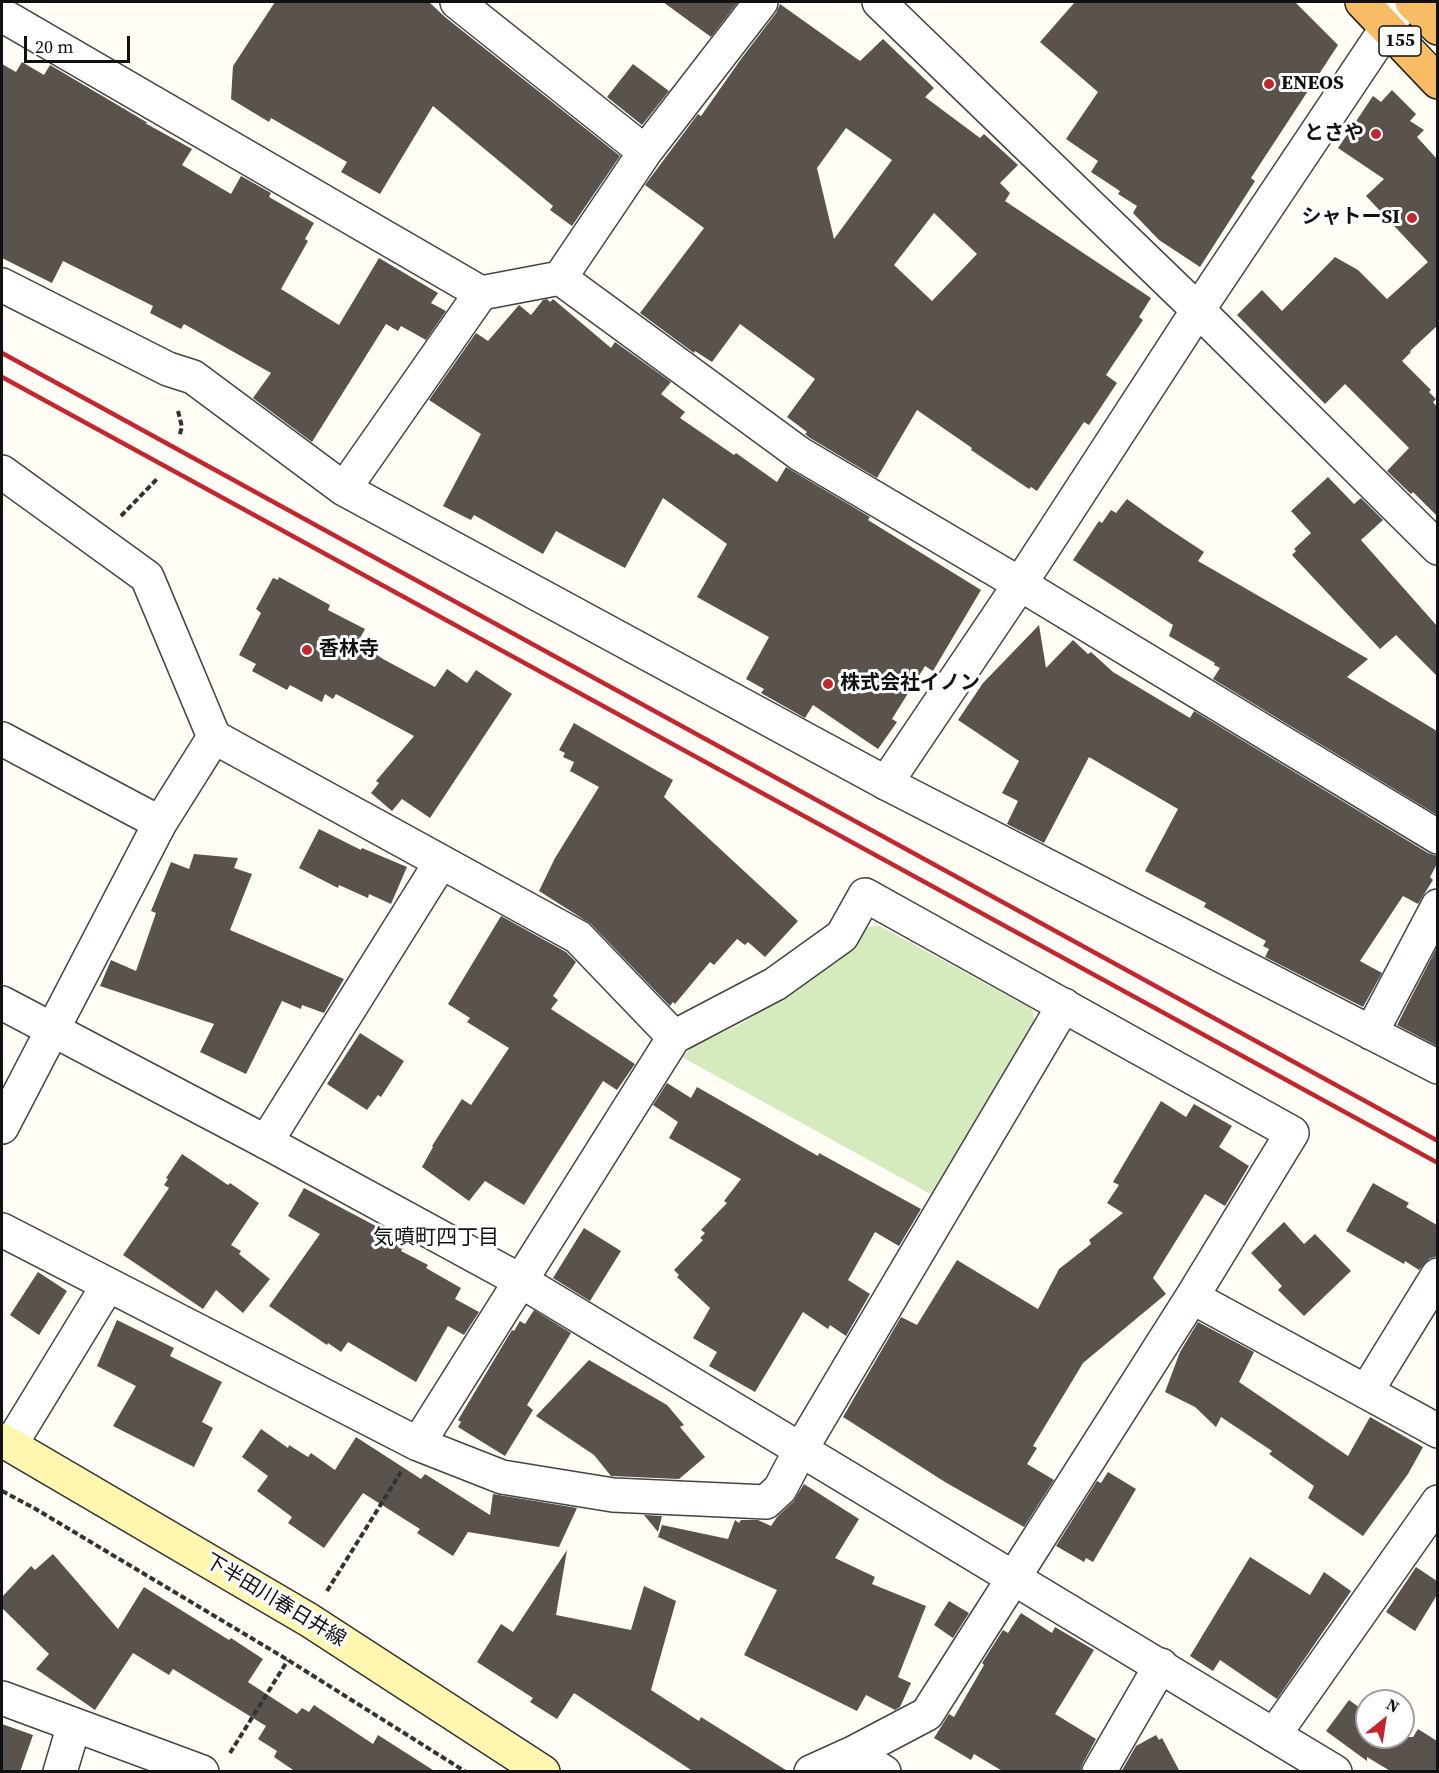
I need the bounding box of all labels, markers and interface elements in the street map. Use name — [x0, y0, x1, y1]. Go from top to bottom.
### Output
scale bar — [27, 24, 134, 62]
road number: 155 — [1379, 26, 1421, 56]
text: 20 m — [35, 34, 73, 59]
place label: ENEOS — [1281, 72, 1344, 96]
marker: ENEOS — [1262, 77, 1276, 91]
place label: とさや — [1304, 122, 1364, 146]
marker: とさや — [1369, 127, 1383, 141]
place label: シャトーSI — [1301, 206, 1400, 230]
marker: シャトーSI — [1405, 211, 1419, 225]
place label: 香林寺 — [319, 638, 379, 662]
marker: 香林寺 — [300, 643, 314, 657]
place label: 株式会社イノン — [840, 672, 980, 696]
marker: 株式会社イノン — [821, 677, 835, 691]
district label: 気噴町四丁目 — [373, 1226, 499, 1252]
street label: 下半田川春日井線 — [200, 1550, 350, 1652]
north arrow — [1355, 1689, 1415, 1749]
text: N — [1382, 1693, 1404, 1718]

